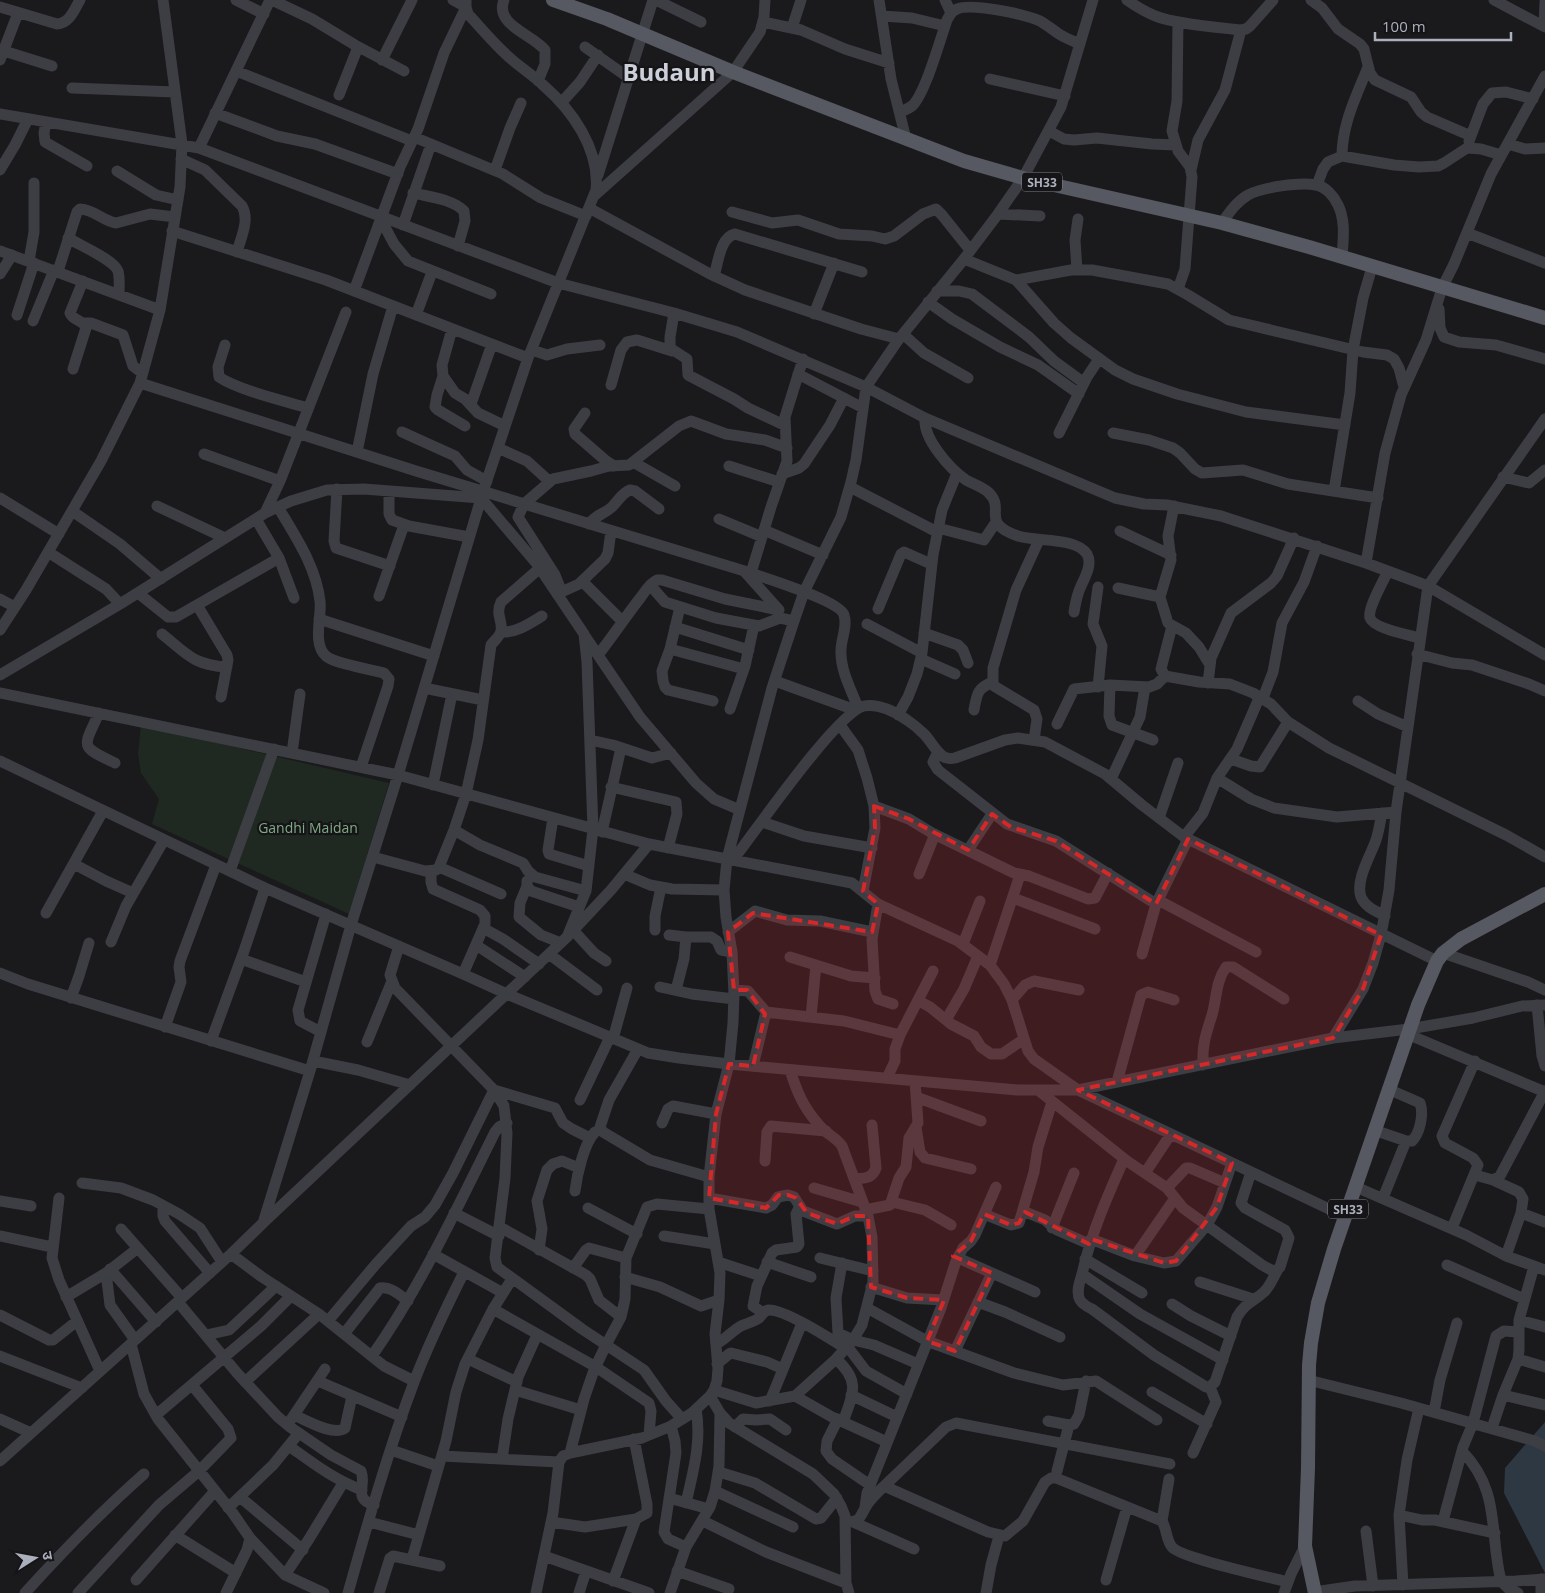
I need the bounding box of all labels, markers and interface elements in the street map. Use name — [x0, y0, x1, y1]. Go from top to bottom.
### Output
scale bar — [1375, 10, 1511, 42]
text: 100 m — [1382, 16, 1426, 36]
district label: Budaun — [622, 55, 716, 88]
road number: SH33 — [1022, 172, 1062, 192]
park label: Gandhi Maidan — [258, 818, 358, 837]
road number: SH33 — [1328, 1200, 1368, 1218]
north arrow — [10, 1533, 60, 1583]
text: उ — [38, 1550, 59, 1562]

